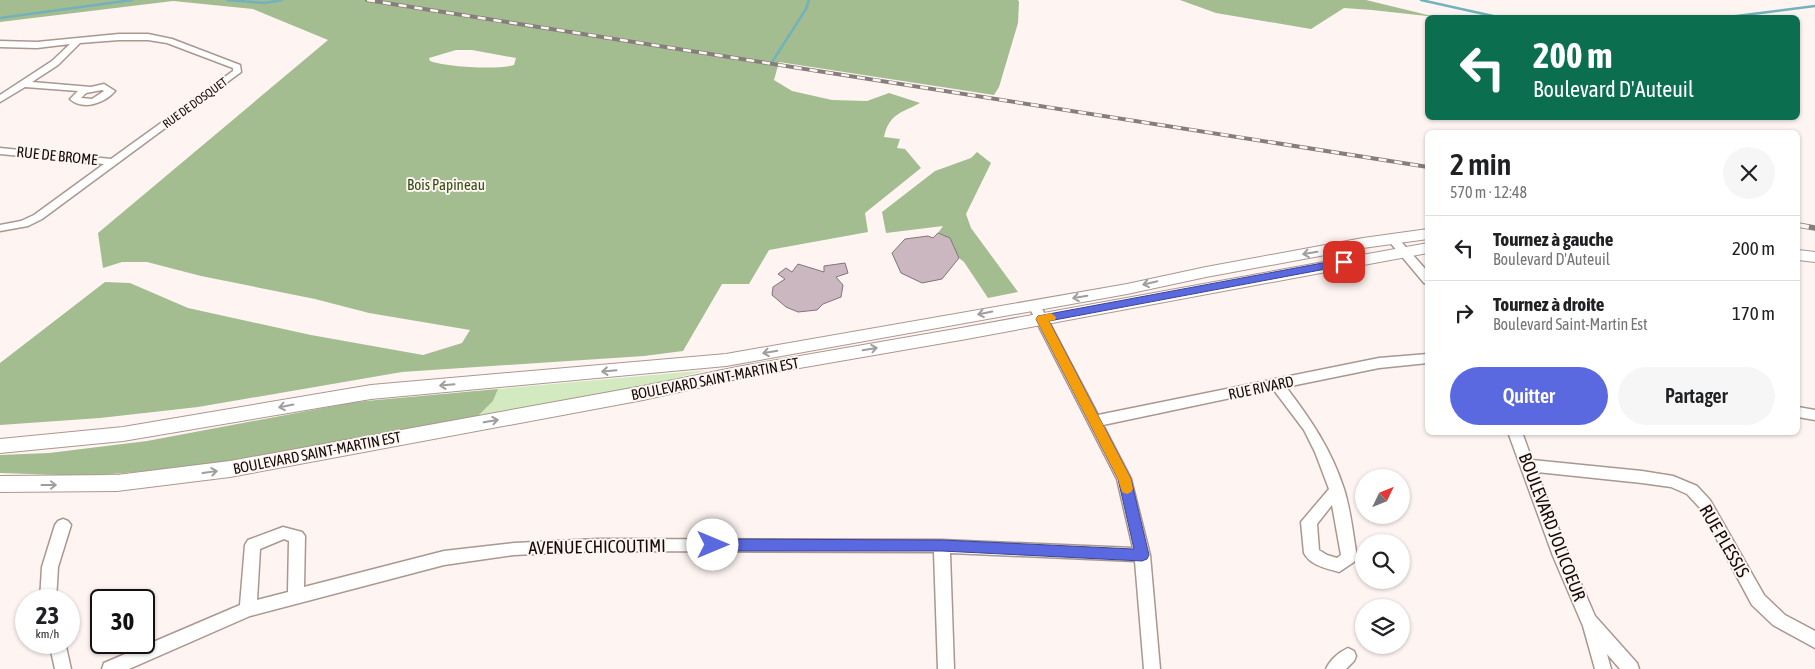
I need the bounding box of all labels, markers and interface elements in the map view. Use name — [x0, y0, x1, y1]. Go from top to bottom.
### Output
icon: left — [1450, 35, 1515, 100]
text: 200 m — [1533, 35, 1612, 75]
street label: RUE DE DOSQUET — [160, 74, 231, 131]
text: Boulevard D'Auteuil — [1533, 76, 1694, 102]
street label: RUE DE BROME — [16, 143, 99, 168]
text: 2 min — [1450, 147, 1511, 181]
button: close — [1723, 147, 1775, 199]
park label: Bois Papineau — [407, 176, 485, 193]
text: 570 m · 12:48 — [1450, 183, 1527, 201]
text: Tournez à gauche — [1493, 228, 1613, 250]
icon: left — [1450, 234, 1478, 262]
text: 200 m — [1732, 237, 1775, 259]
pin — [1323, 241, 1365, 283]
one-way arrow — [1302, 248, 1318, 258]
icon: arrive — [1330, 248, 1358, 276]
text: Boulevard D'Auteuil — [1493, 250, 1610, 268]
one-way arrow — [1143, 279, 1159, 288]
one-way arrow — [1073, 293, 1089, 302]
text: Tournez à droite — [1493, 293, 1604, 315]
icon: right — [1450, 299, 1478, 327]
text: 170 m — [1732, 302, 1775, 324]
one-way arrow — [978, 308, 994, 318]
text: Boulevard Saint-Martin Est — [1493, 315, 1648, 333]
one-way arrow — [862, 343, 878, 353]
one-way arrow — [763, 348, 779, 358]
street label: BOULEVARD SAINT-MARTIN EST — [630, 354, 801, 403]
one-way arrow — [601, 367, 617, 376]
button: Quitter — [1450, 367, 1608, 425]
button: Partager — [1618, 367, 1775, 425]
street label: RUE RIVARD — [1227, 372, 1295, 403]
one-way arrow — [439, 380, 455, 390]
one-way arrow — [278, 402, 294, 411]
one-way arrow — [482, 415, 498, 425]
street label: BOULEVARD SAINT-MARTIN EST — [232, 428, 403, 477]
street label: BOULEVARD JOLICOEUR — [1515, 450, 1590, 604]
one-way arrow — [202, 467, 218, 477]
north arrow — [1355, 469, 1410, 524]
map controls — [1355, 469, 1410, 654]
one-way arrow — [40, 480, 56, 490]
street label: RUE PLESSIS — [1695, 501, 1754, 581]
position arrow — [686, 518, 738, 570]
button: search — [1355, 534, 1410, 589]
street label: AVENUE CHICOUTIMI — [528, 535, 666, 558]
speed limit sign: 30 — [90, 589, 155, 654]
button: layers — [1355, 599, 1410, 654]
text: 23 — [36, 601, 59, 629]
text: km/h — [36, 627, 59, 641]

